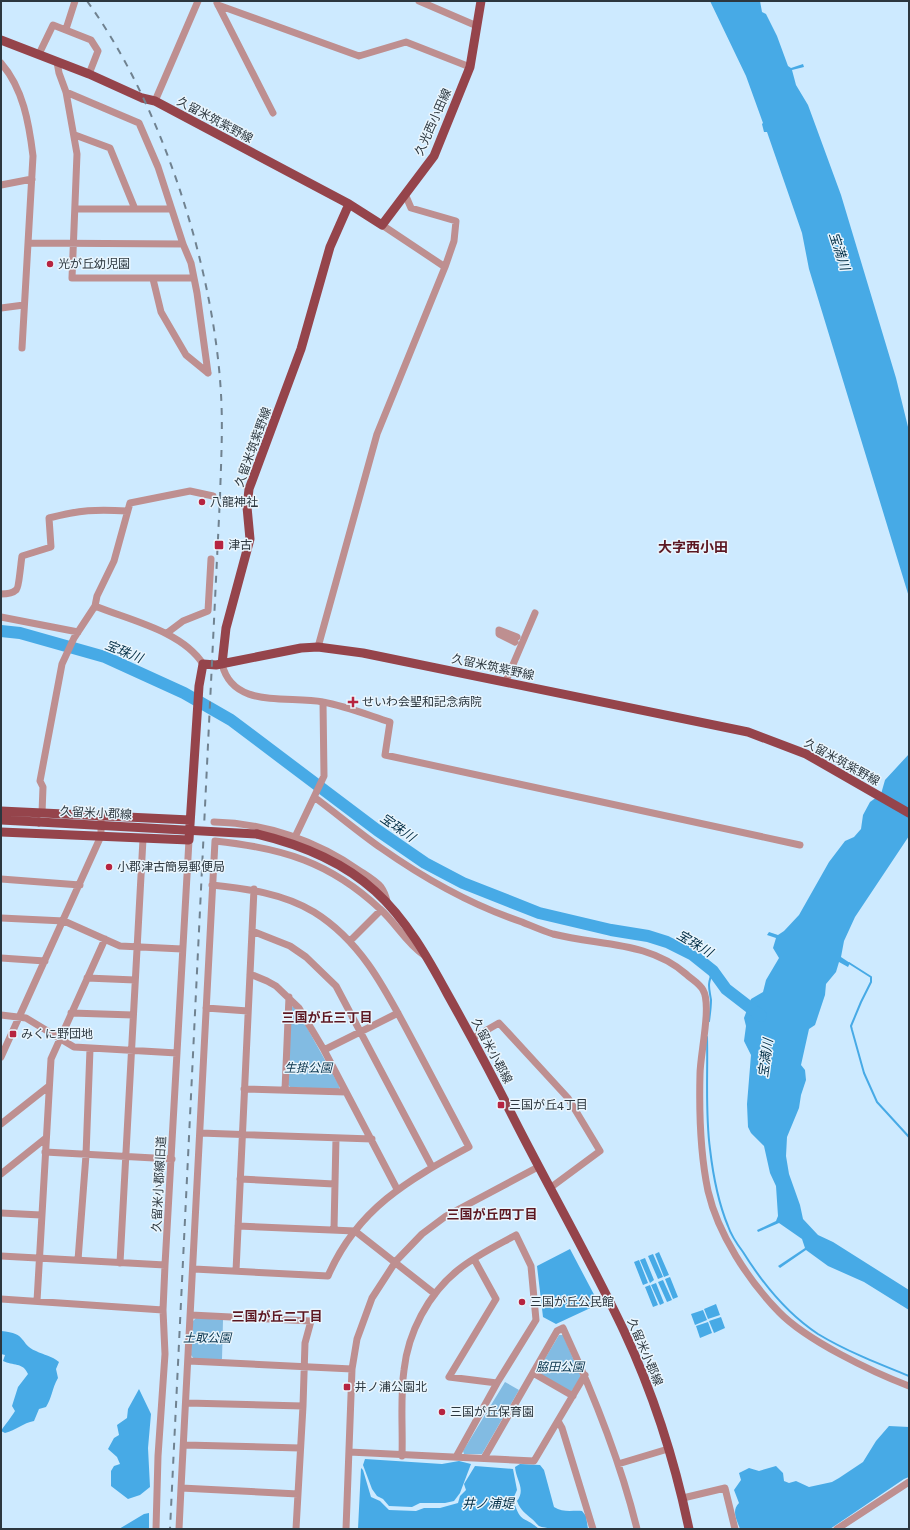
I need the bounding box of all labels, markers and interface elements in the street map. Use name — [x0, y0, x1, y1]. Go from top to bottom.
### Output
street label: 久光西小田線 — [412, 86, 454, 158]
street label: 久留米筑紫野線 — [175, 94, 255, 146]
water label: 宝満川 — [826, 230, 853, 274]
place label: 光が丘幼児園 — [58, 257, 130, 271]
marker: 光が丘幼児園 — [45, 259, 55, 269]
street label: 久留米筑紫野線 — [232, 405, 274, 489]
place label: 八龍神社 — [210, 495, 258, 509]
marker: 八龍神社 — [197, 497, 207, 507]
place label: 津古 — [228, 538, 252, 552]
marker: 津古 — [213, 539, 225, 551]
district label: 大字西小田 — [658, 539, 728, 555]
water label: 宝珠川 — [103, 637, 147, 666]
street label: 久留米筑紫野線 — [450, 651, 536, 683]
place label: せいわ会聖和記念病院 — [362, 695, 482, 709]
marker: せいわ会聖和記念病院 — [347, 696, 359, 708]
street label: 久留米筑紫野線 — [802, 736, 882, 788]
street label: 久留米小郡線 — [60, 804, 132, 822]
water label: 宝珠川 — [377, 810, 420, 846]
place label: 小郡津古簡易郵便局 — [117, 860, 225, 874]
marker: 小郡津古簡易郵便局 — [104, 862, 114, 872]
water label: 宝珠川 — [674, 927, 717, 961]
district label: 三国が丘三丁目 — [281, 1010, 373, 1025]
street label: 久留米小郡線 — [469, 1016, 515, 1086]
place label: みくに野団地 — [21, 1027, 93, 1041]
marker: みくに野団地 — [8, 1029, 18, 1039]
water label: 宝満川 — [755, 1036, 776, 1078]
park label: 生掛公園 — [284, 1061, 334, 1075]
place label: 三国が丘4丁目 — [509, 1098, 588, 1112]
marker: 三国が丘4丁目 — [496, 1100, 506, 1110]
street label: 久留米小郡線旧道 — [149, 1136, 169, 1232]
district label: 三国が丘四丁目 — [446, 1207, 538, 1222]
place label: 三国が丘公民館 — [530, 1295, 614, 1309]
marker: 三国が丘公民館 — [517, 1297, 527, 1307]
district label: 三国が丘二丁目 — [231, 1309, 323, 1324]
street label: 久留米小郡線 — [624, 1316, 666, 1388]
park label: 土取公園 — [183, 1331, 233, 1345]
park label: 脇田公園 — [536, 1360, 586, 1374]
place label: 井ノ浦公園北 — [355, 1380, 427, 1394]
marker: 井ノ浦公園北 — [342, 1382, 352, 1392]
place label: 三国が丘保育園 — [450, 1405, 534, 1419]
marker: 三国が丘保育園 — [437, 1407, 447, 1417]
water label: 井ノ浦堤 — [462, 1496, 516, 1511]

